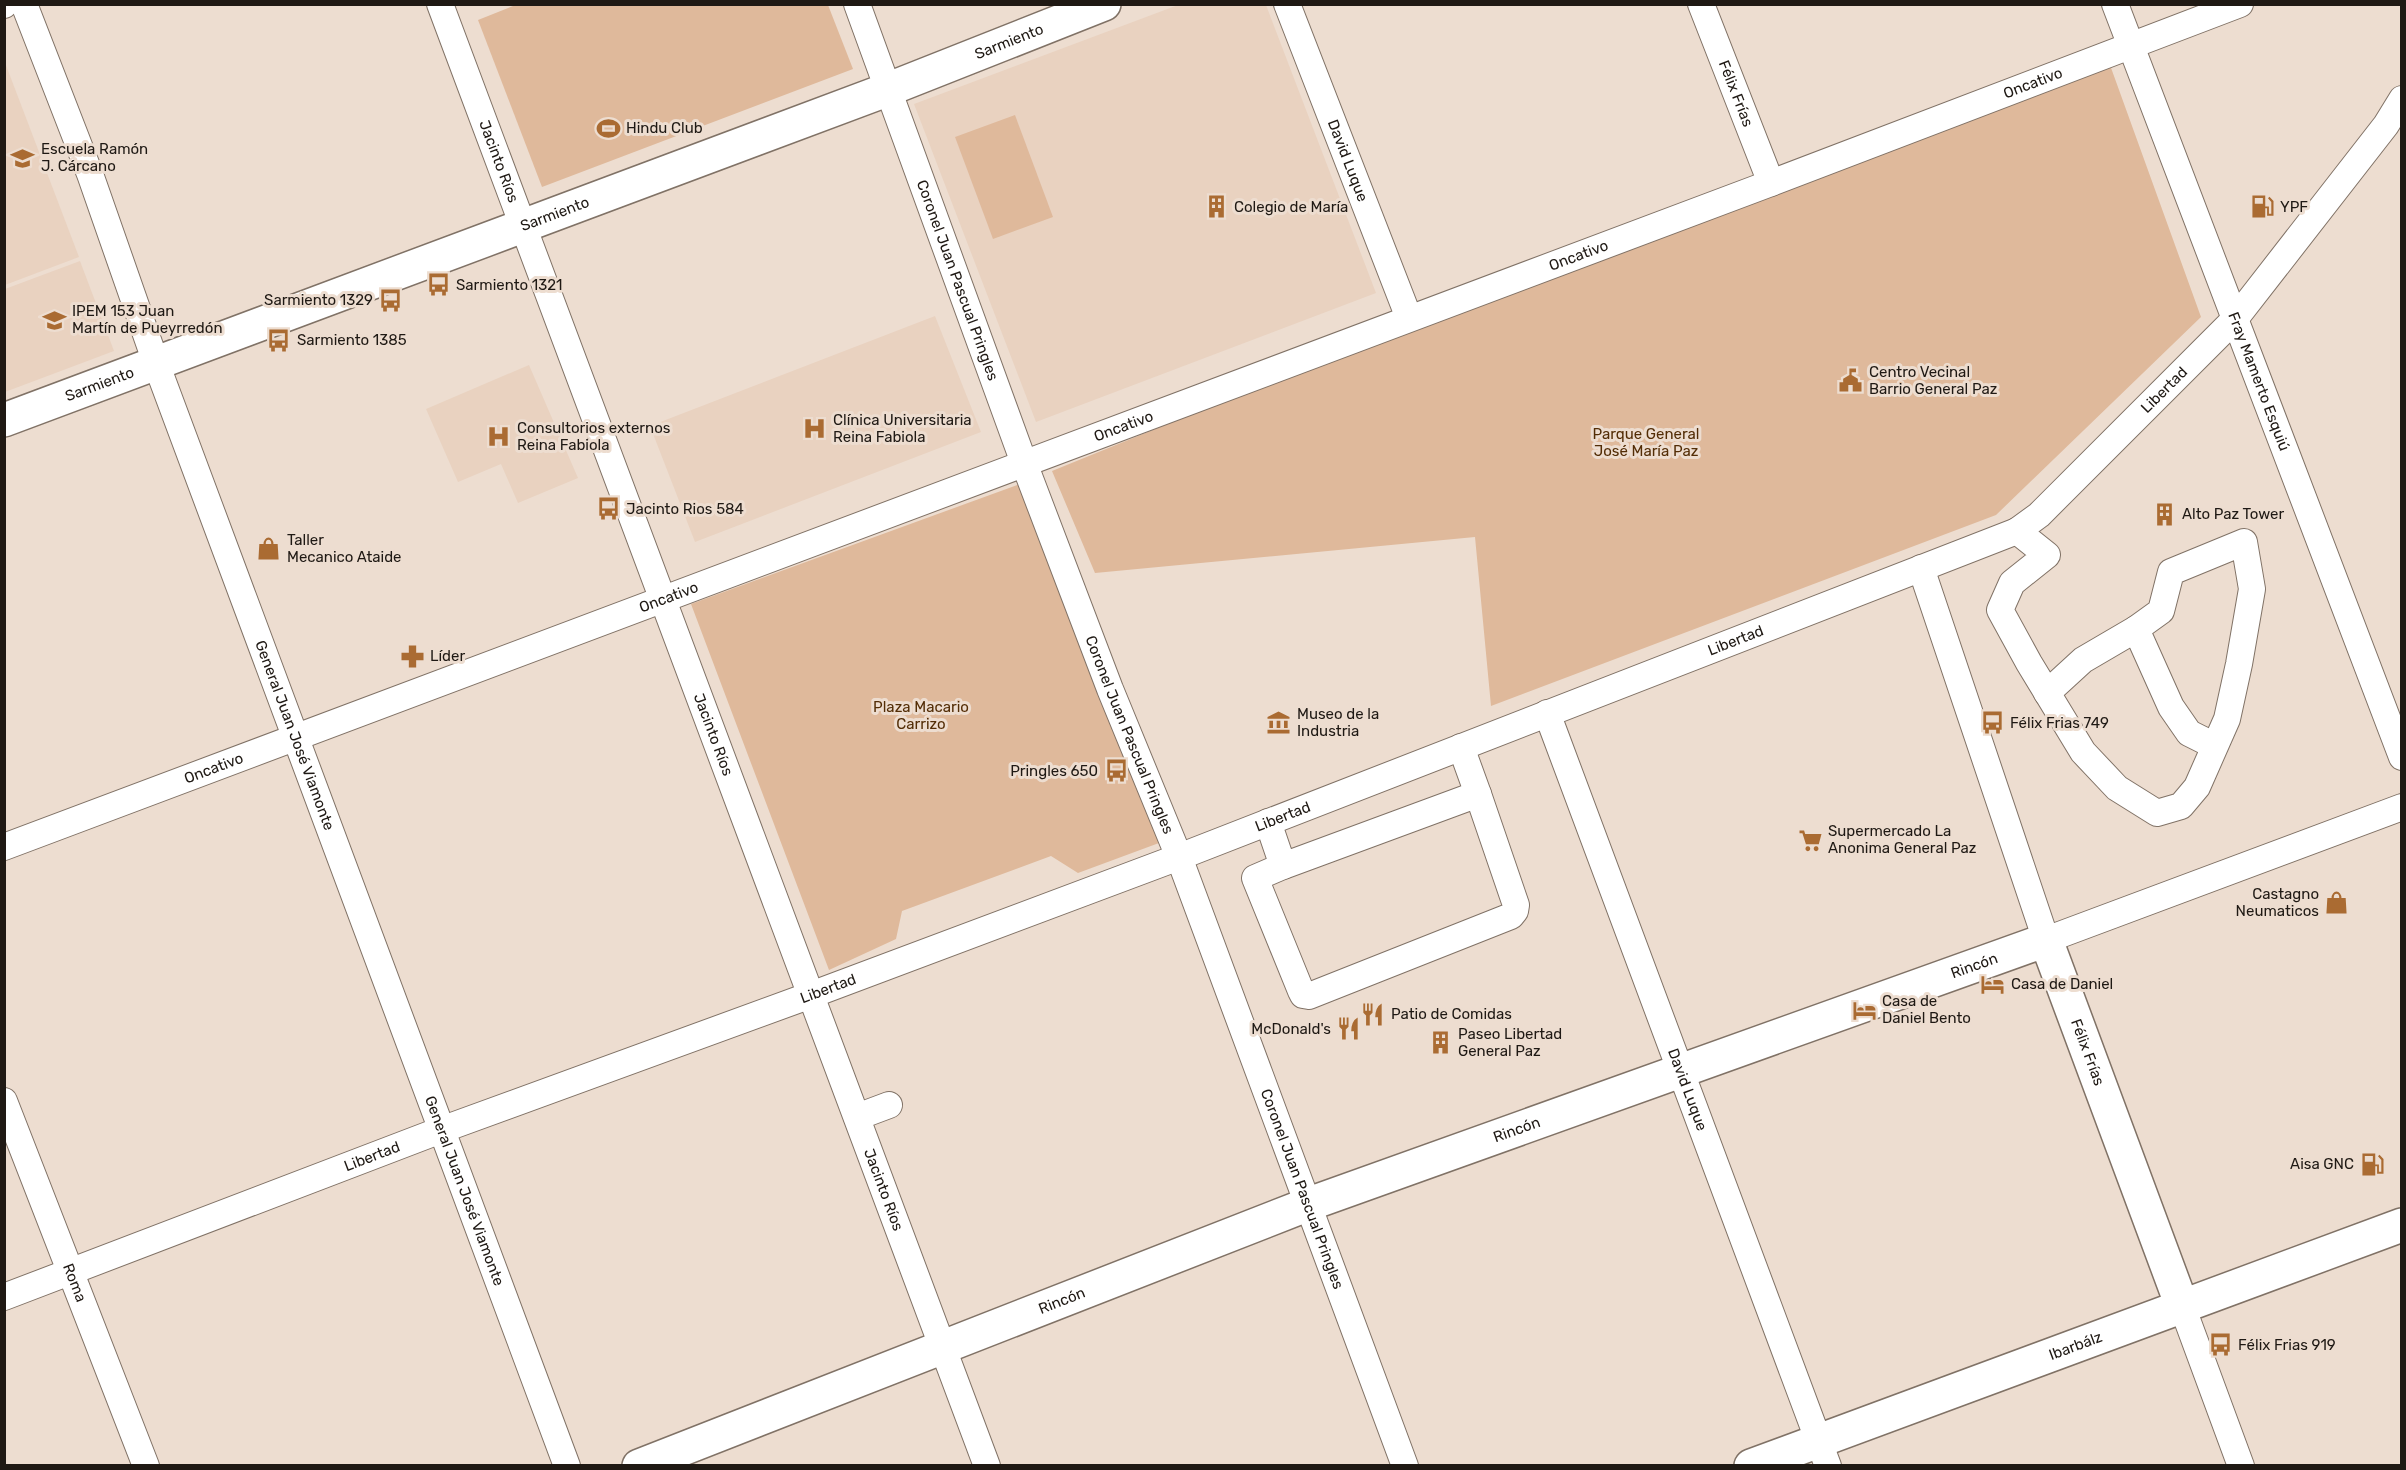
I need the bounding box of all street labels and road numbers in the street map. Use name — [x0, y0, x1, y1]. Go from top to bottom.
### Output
street label: Sarmiento — [972, 20, 1046, 63]
street label: Félix Frías — [1715, 58, 1757, 130]
street label: Oncativo — [2001, 64, 2065, 102]
street label: David Luque — [1324, 117, 1372, 204]
street label: Jacinto Ríos — [475, 118, 523, 205]
street label: Coronel Juan Pascual Pringles — [913, 177, 1002, 383]
street label: Sarmiento — [518, 193, 592, 235]
street label: Oncativo — [1546, 236, 1611, 275]
street label: Fray Mamerto Esquiú — [2224, 310, 2293, 453]
street label: Sarmiento — [63, 363, 137, 405]
street label: Libertad — [2137, 363, 2191, 417]
street label: Oncativo — [1091, 407, 1156, 446]
street label: Oncativo — [636, 578, 701, 617]
street label: Libertad — [1705, 622, 1766, 659]
street label: Coronel Juan Pascual Pringles — [1082, 633, 1178, 837]
street label: General Juan José Viamonte — [251, 638, 338, 833]
street label: Jacinto Ríos — [690, 691, 737, 779]
street label: Oncativo — [182, 749, 246, 788]
street label: Libertad — [1252, 798, 1313, 836]
street label: Rincón — [1948, 949, 2000, 982]
street label: Libertad — [798, 970, 859, 1007]
street label: Félix Frías — [2067, 1016, 2108, 1088]
street label: David Luque — [1664, 1046, 1711, 1133]
street label: Coronel Juan Pascual Pringles — [1257, 1086, 1348, 1292]
street label: General Juan José Viamonte — [421, 1093, 508, 1288]
street label: Rincón — [1491, 1113, 1543, 1146]
street label: Libertad — [342, 1138, 402, 1175]
street label: Jacinto Ríos — [860, 1146, 907, 1234]
street label: Roma — [59, 1261, 90, 1305]
street label: Rincón — [1036, 1283, 1088, 1318]
street label: Ibarbálz — [2046, 1328, 2105, 1364]

